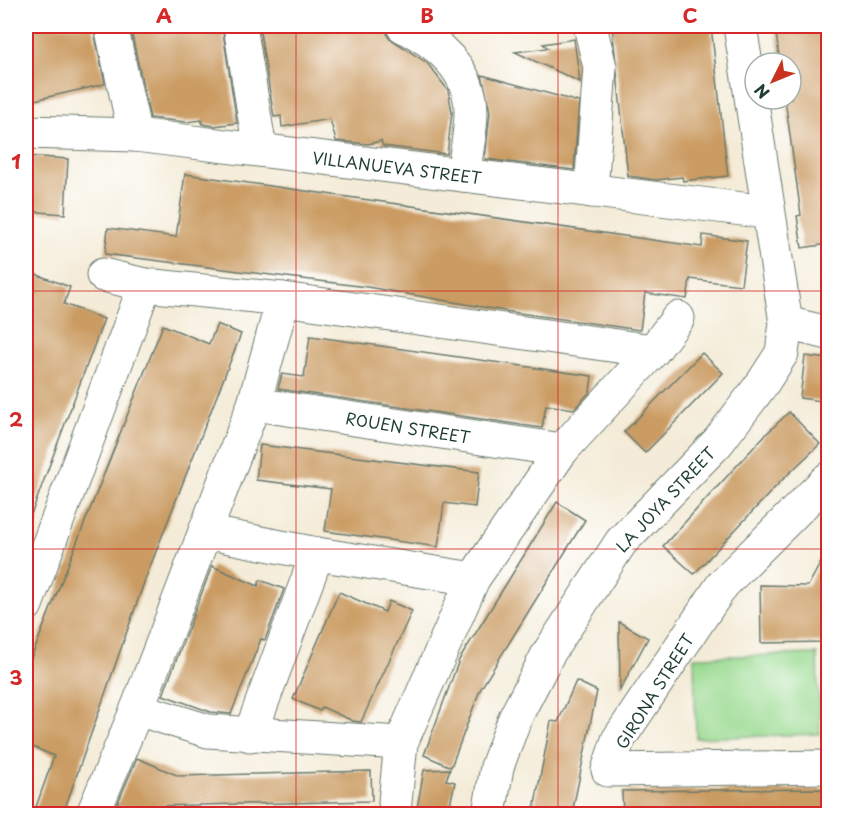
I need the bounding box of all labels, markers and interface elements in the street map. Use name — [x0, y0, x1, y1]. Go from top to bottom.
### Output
text: A — [156, 0, 172, 30]
text: B — [420, 0, 434, 30]
text: C — [682, 0, 698, 30]
north arrow — [743, 51, 803, 111]
text: N — [748, 79, 774, 105]
street label: VILLANUEVA STREET — [311, 145, 483, 189]
text: 1 — [11, 146, 21, 176]
text: 2 — [9, 404, 23, 434]
street label: ROUEN STREET — [344, 405, 472, 449]
street label: LA JOYA STREET — [610, 441, 720, 557]
street label: GIRONA STREET — [609, 629, 699, 753]
text: 3 — [9, 662, 23, 692]

